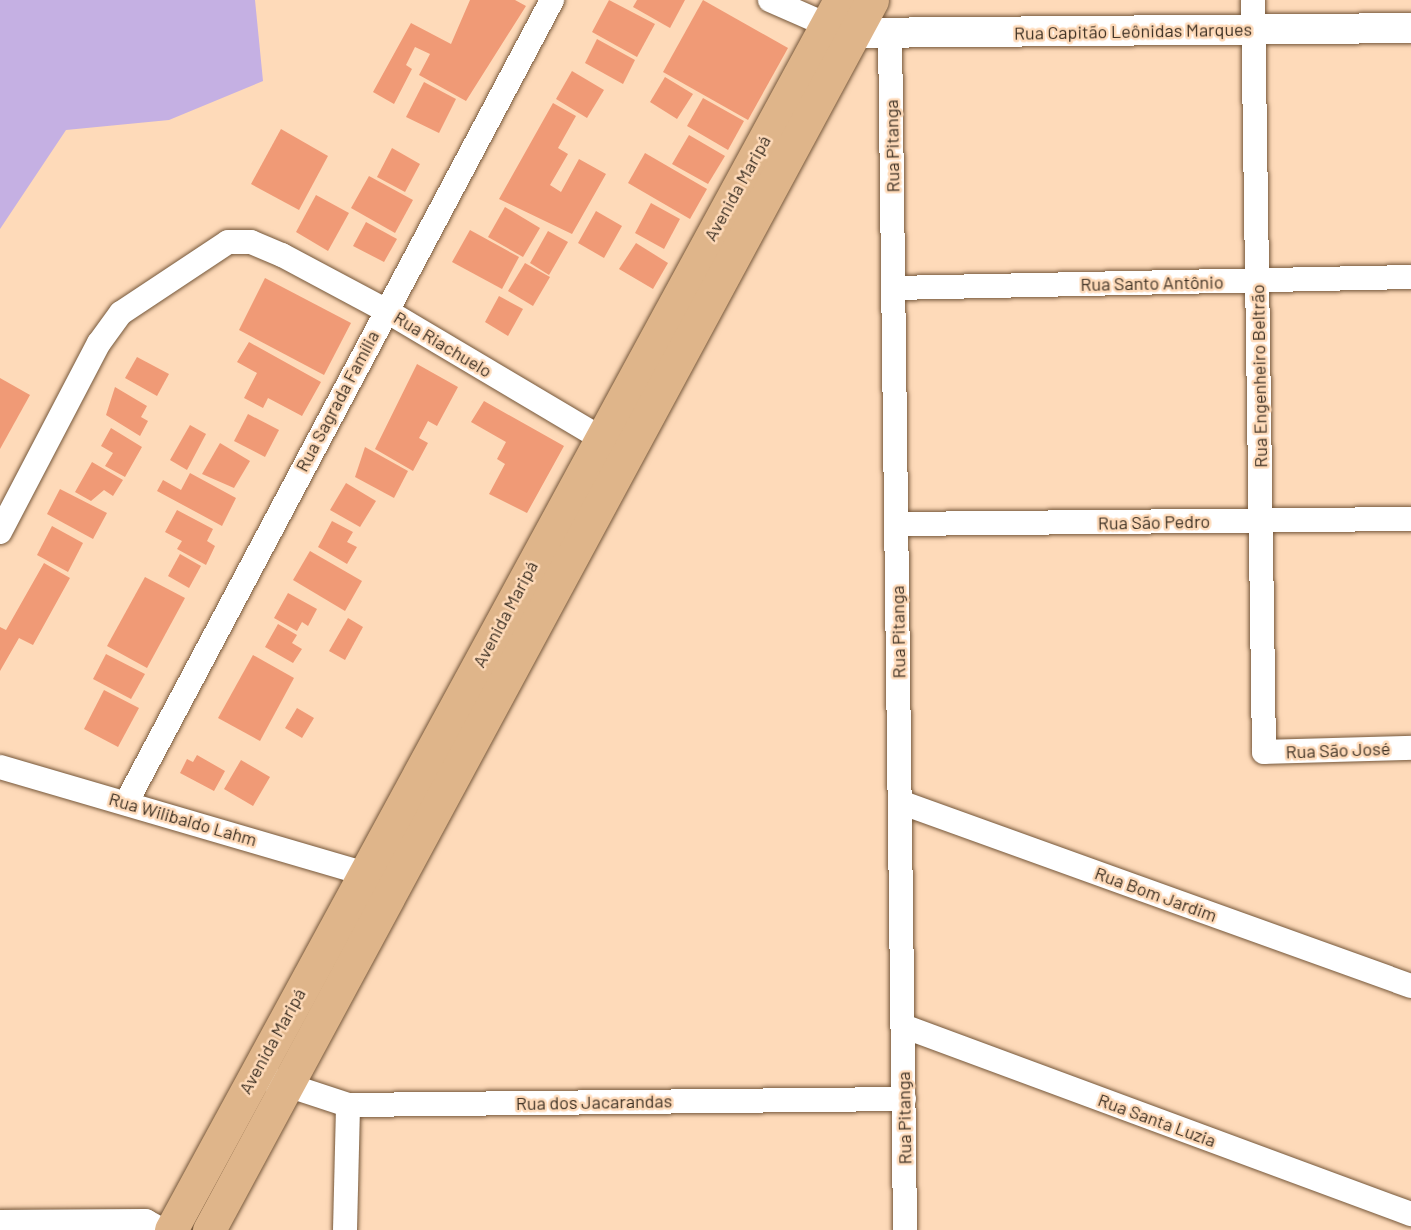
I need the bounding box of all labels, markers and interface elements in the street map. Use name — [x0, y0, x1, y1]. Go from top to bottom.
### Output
street label: Rua Capitão Leônidas Marques — [1014, 18, 1252, 44]
street label: Rua Pitanga — [880, 99, 904, 193]
street label: Avenida Maripá — [699, 131, 775, 245]
street label: Rua Santo Antônio — [1080, 271, 1224, 295]
street label: Rua Engenheiro Beltrão — [1247, 284, 1271, 468]
street label: Rua Riachuelo — [390, 306, 496, 382]
street label: Rua Sagrada Família — [291, 327, 383, 475]
street label: Rua São Pedro — [1098, 510, 1210, 534]
street label: Avenida Maripá — [468, 557, 542, 671]
street label: Rua Pitanga — [886, 585, 910, 679]
street label: Rua São José — [1285, 737, 1391, 763]
street label: Rua Wilibaldo Lahm — [106, 788, 260, 850]
street label: Rua Bom Jardim — [1092, 862, 1220, 926]
street label: Avenida Maripá — [234, 984, 310, 1098]
street label: Rua Pitanga — [892, 1071, 916, 1165]
street label: Rua Santa Luzia — [1095, 1089, 1219, 1151]
street label: Rua dos Jacarandas — [516, 1090, 672, 1114]

